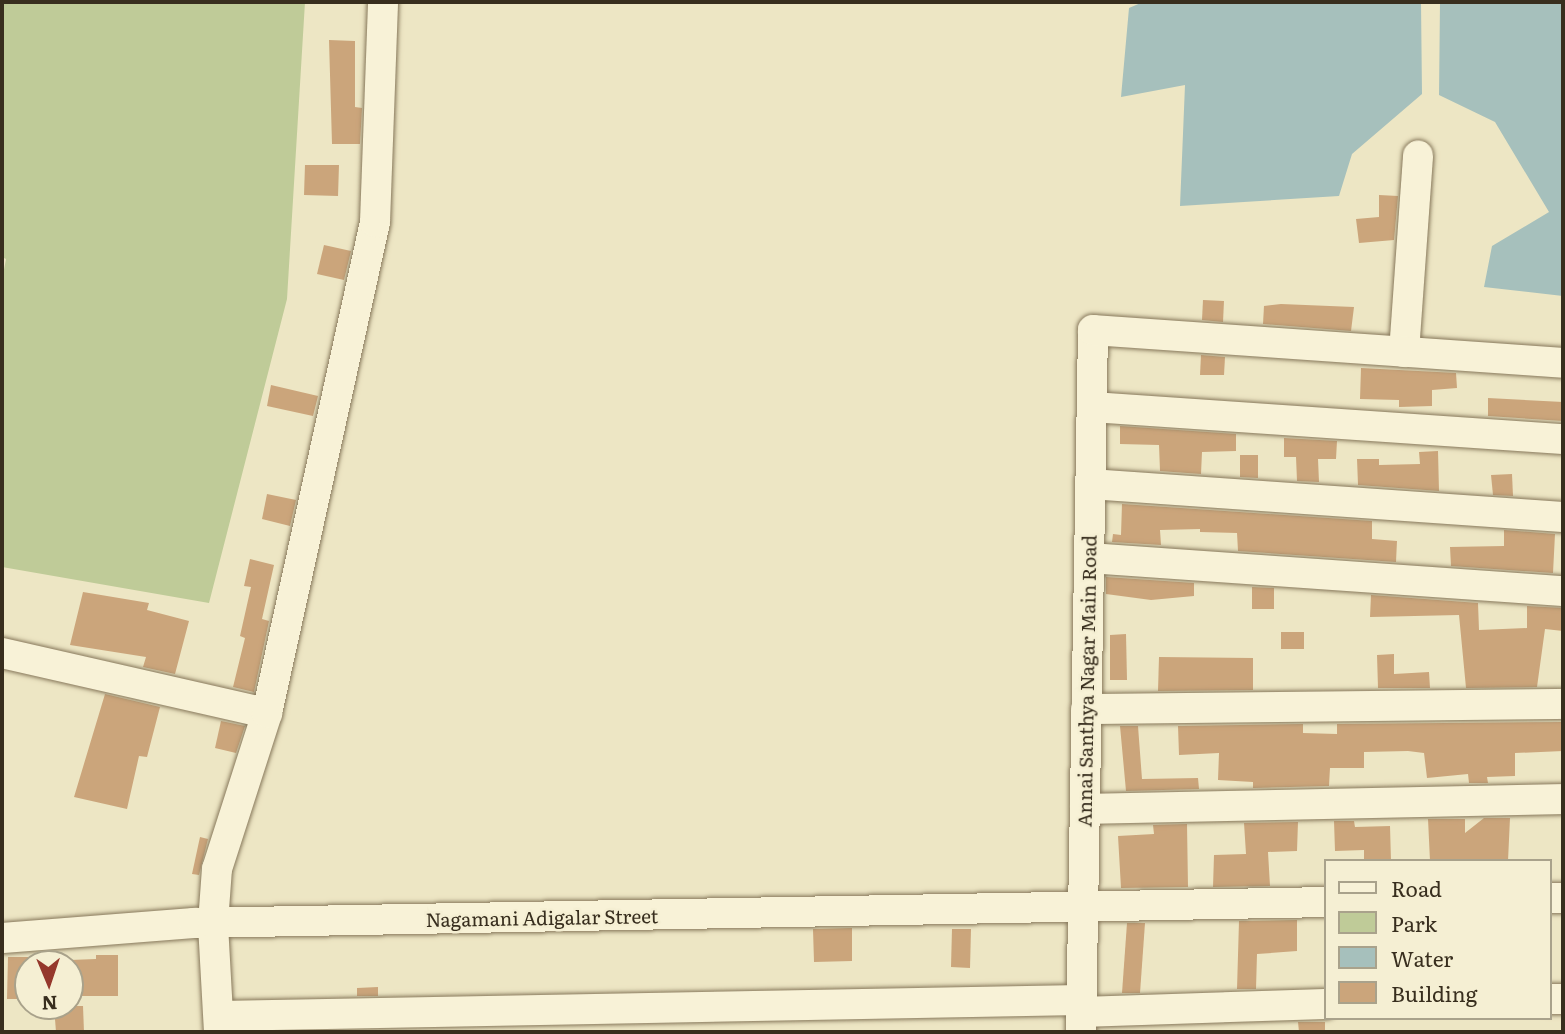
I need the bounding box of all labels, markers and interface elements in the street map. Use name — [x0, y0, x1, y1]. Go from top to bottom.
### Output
street label: Annai Santhya Nagar Main Road — [1073, 535, 1101, 827]
legend — [1324, 859, 1551, 1020]
text: Road — [1391, 872, 1442, 903]
street label: Nagamani Adigalar Street — [425, 905, 659, 931]
text: Park — [1391, 907, 1437, 938]
text: Water — [1391, 942, 1453, 973]
north arrow — [14, 950, 84, 1020]
text: Building — [1391, 977, 1477, 1008]
text: N — [41, 990, 58, 1018]

